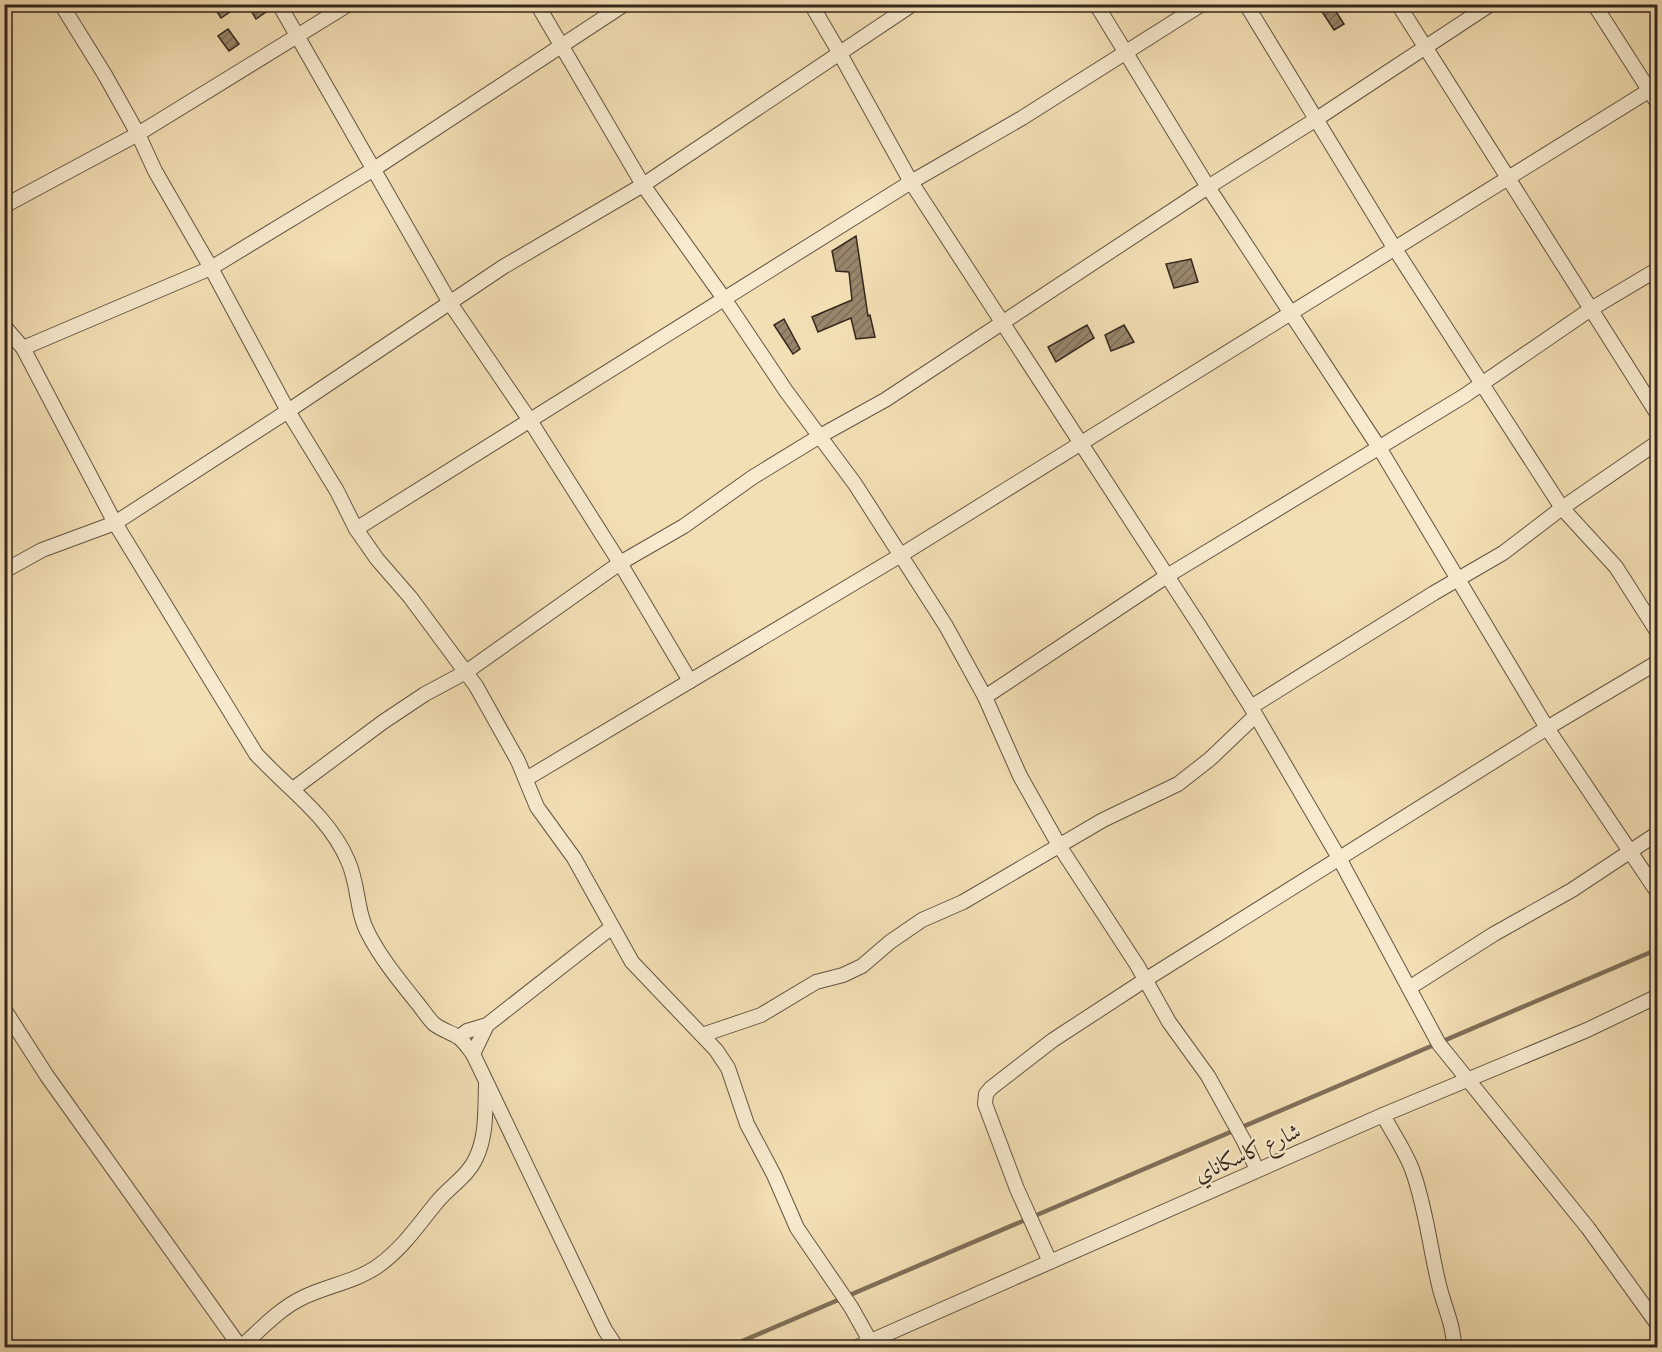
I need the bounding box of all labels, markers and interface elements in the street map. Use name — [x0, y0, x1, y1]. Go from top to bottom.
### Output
street label: شارع كاسكاناي — [1190, 1118, 1307, 1193]

